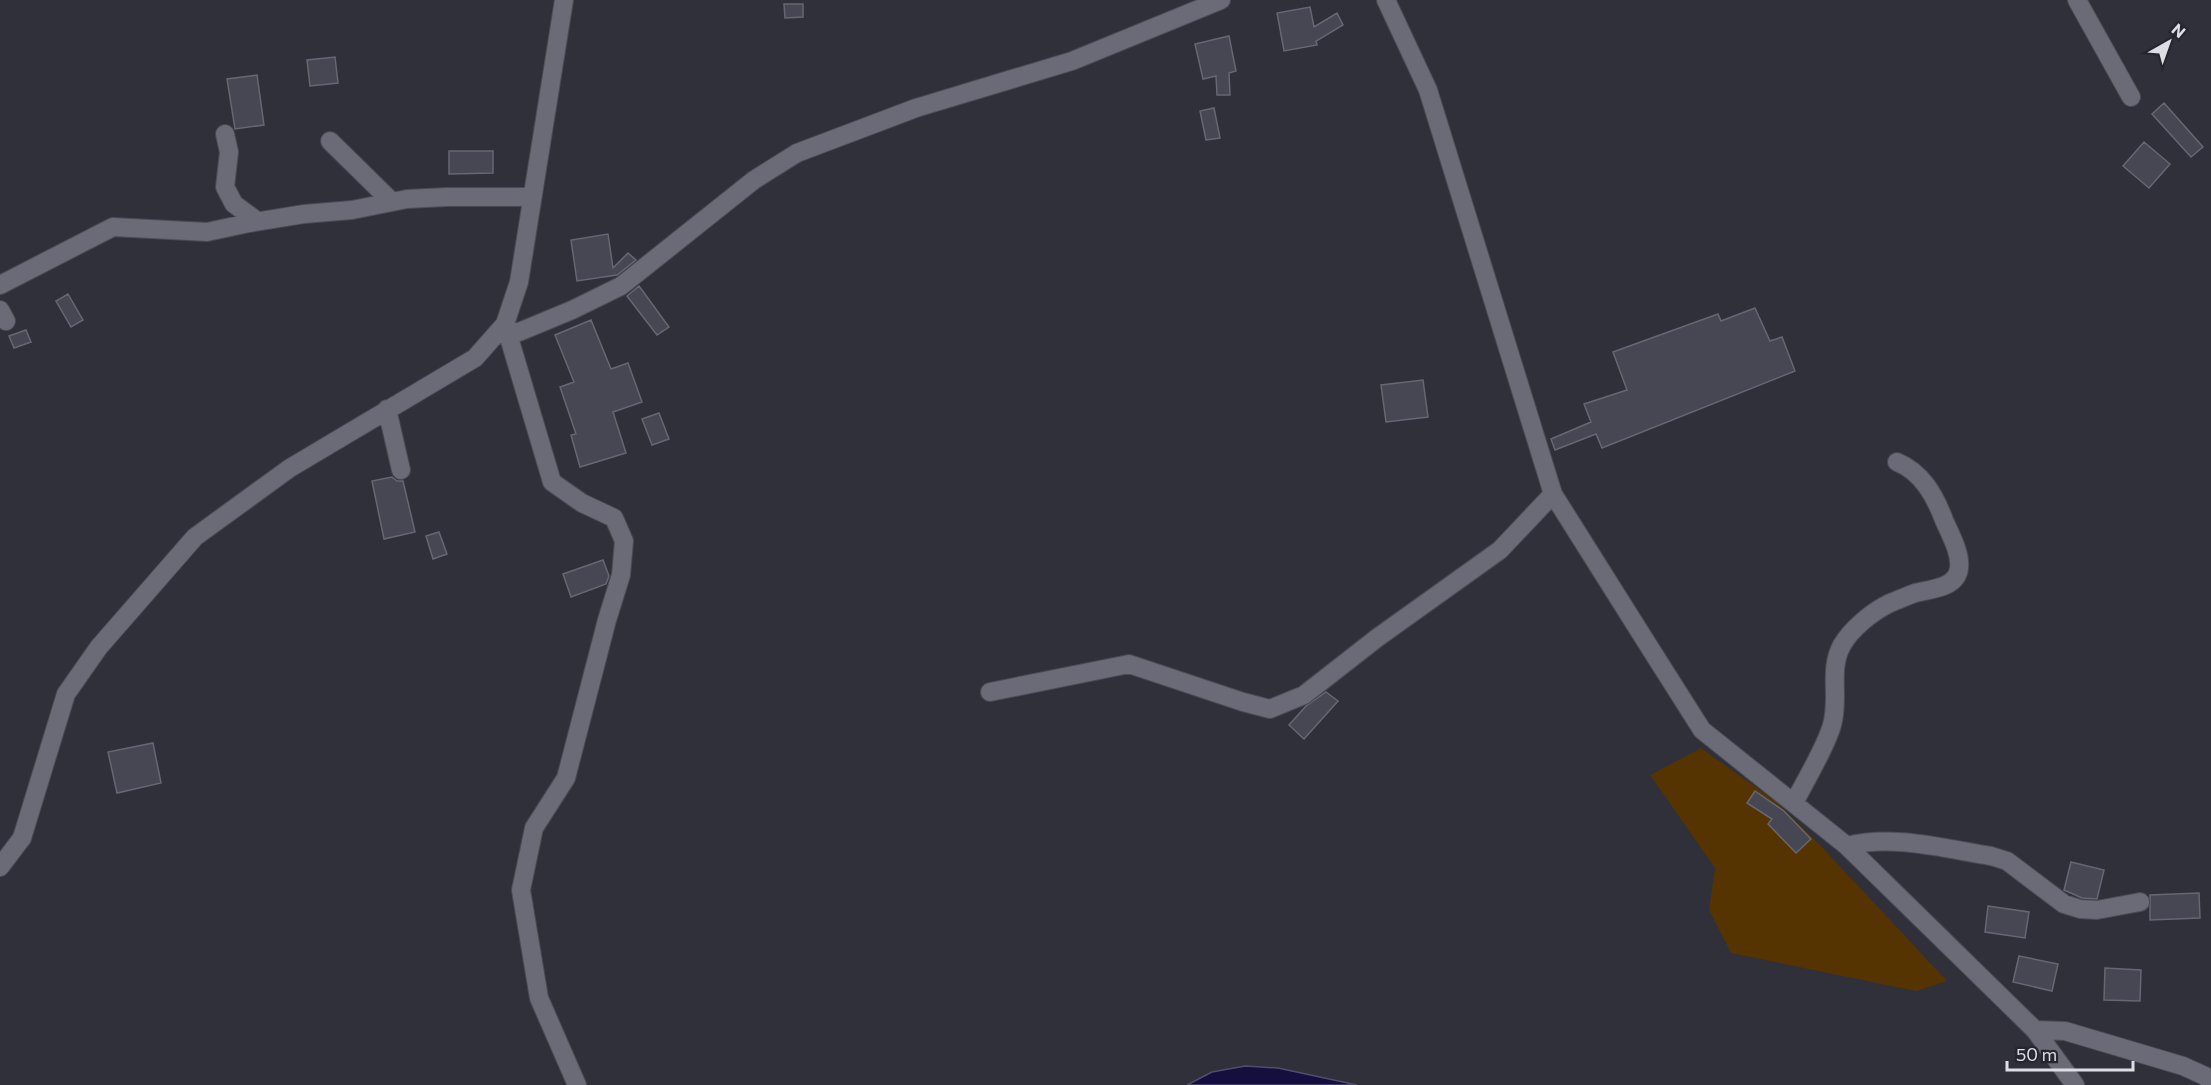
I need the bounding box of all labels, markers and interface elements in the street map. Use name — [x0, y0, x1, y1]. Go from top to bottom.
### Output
north arrow — [2139, 12, 2199, 72]
text: N — [2168, 19, 2190, 41]
scale bar — [2007, 1034, 2133, 1072]
text: 50 m — [2016, 1043, 2057, 1065]

